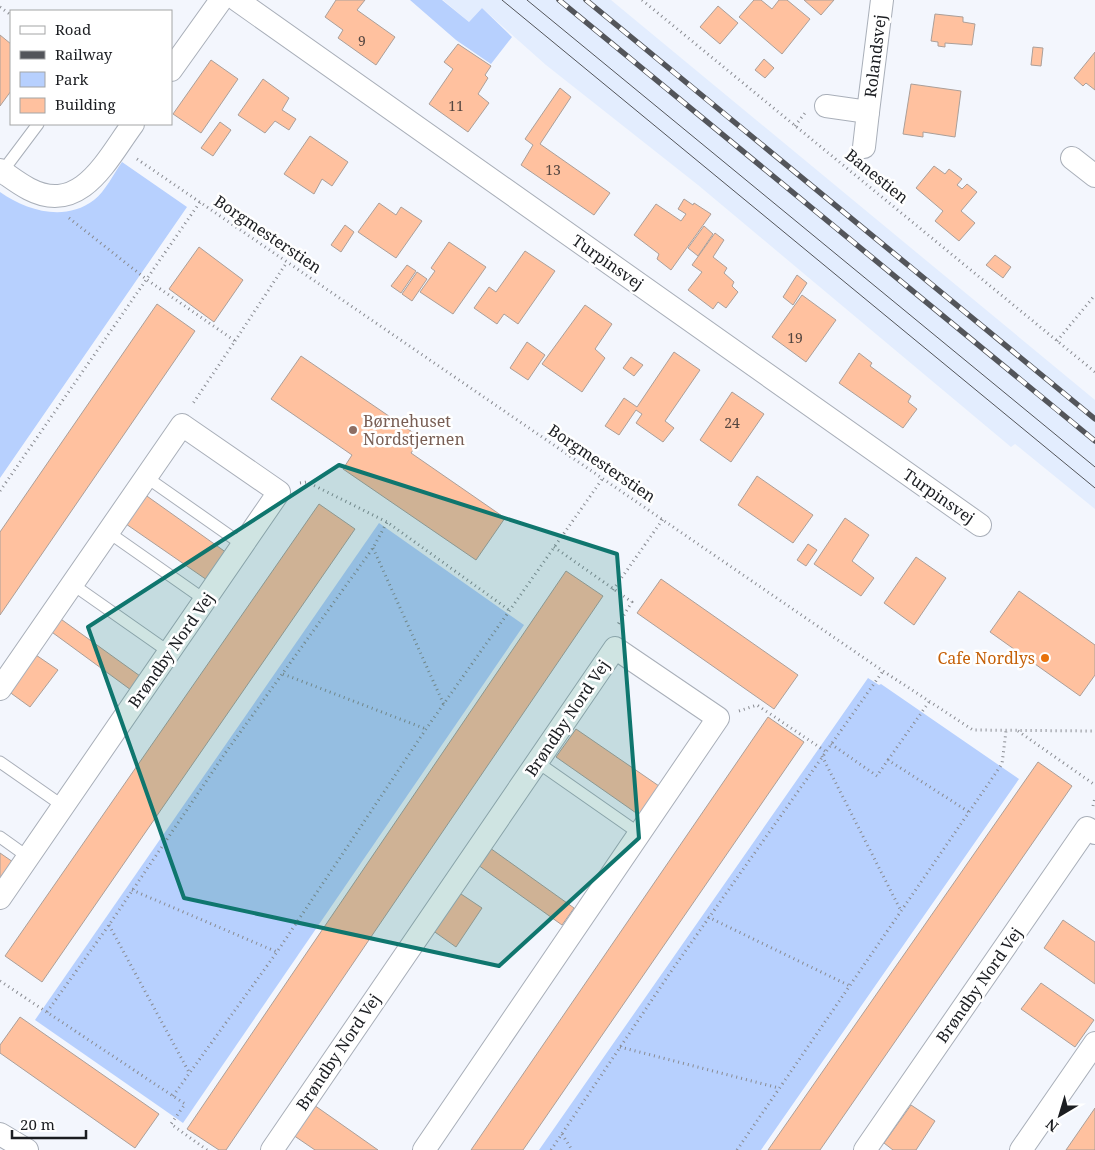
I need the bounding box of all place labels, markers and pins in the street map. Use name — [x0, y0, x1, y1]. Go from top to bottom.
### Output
place label: Børnehuset Nordstjernen — [363, 410, 465, 450]
marker: Børnehuset Nordstjernen — [347, 424, 359, 436]
place label: Cafe Nordlys — [938, 647, 1035, 669]
marker: Cafe Nordlys — [1039, 652, 1051, 664]

